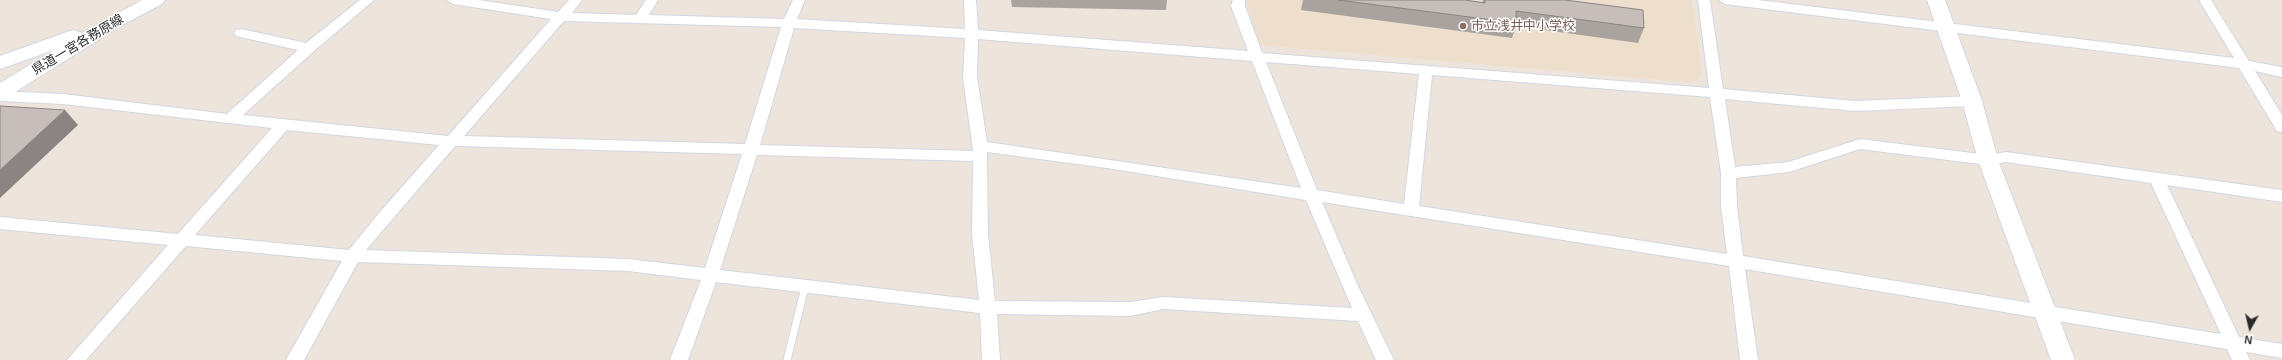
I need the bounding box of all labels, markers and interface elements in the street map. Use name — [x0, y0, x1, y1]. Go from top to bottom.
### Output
street label: 県道一宮各務原線 — [29, 12, 127, 78]
place label: 市立浅井中小学校 — [1471, 18, 1575, 34]
marker: 市立浅井中小学校 — [1458, 21, 1468, 31]
north arrow — [2230, 308, 2270, 348]
text: N — [2244, 333, 2253, 346]

